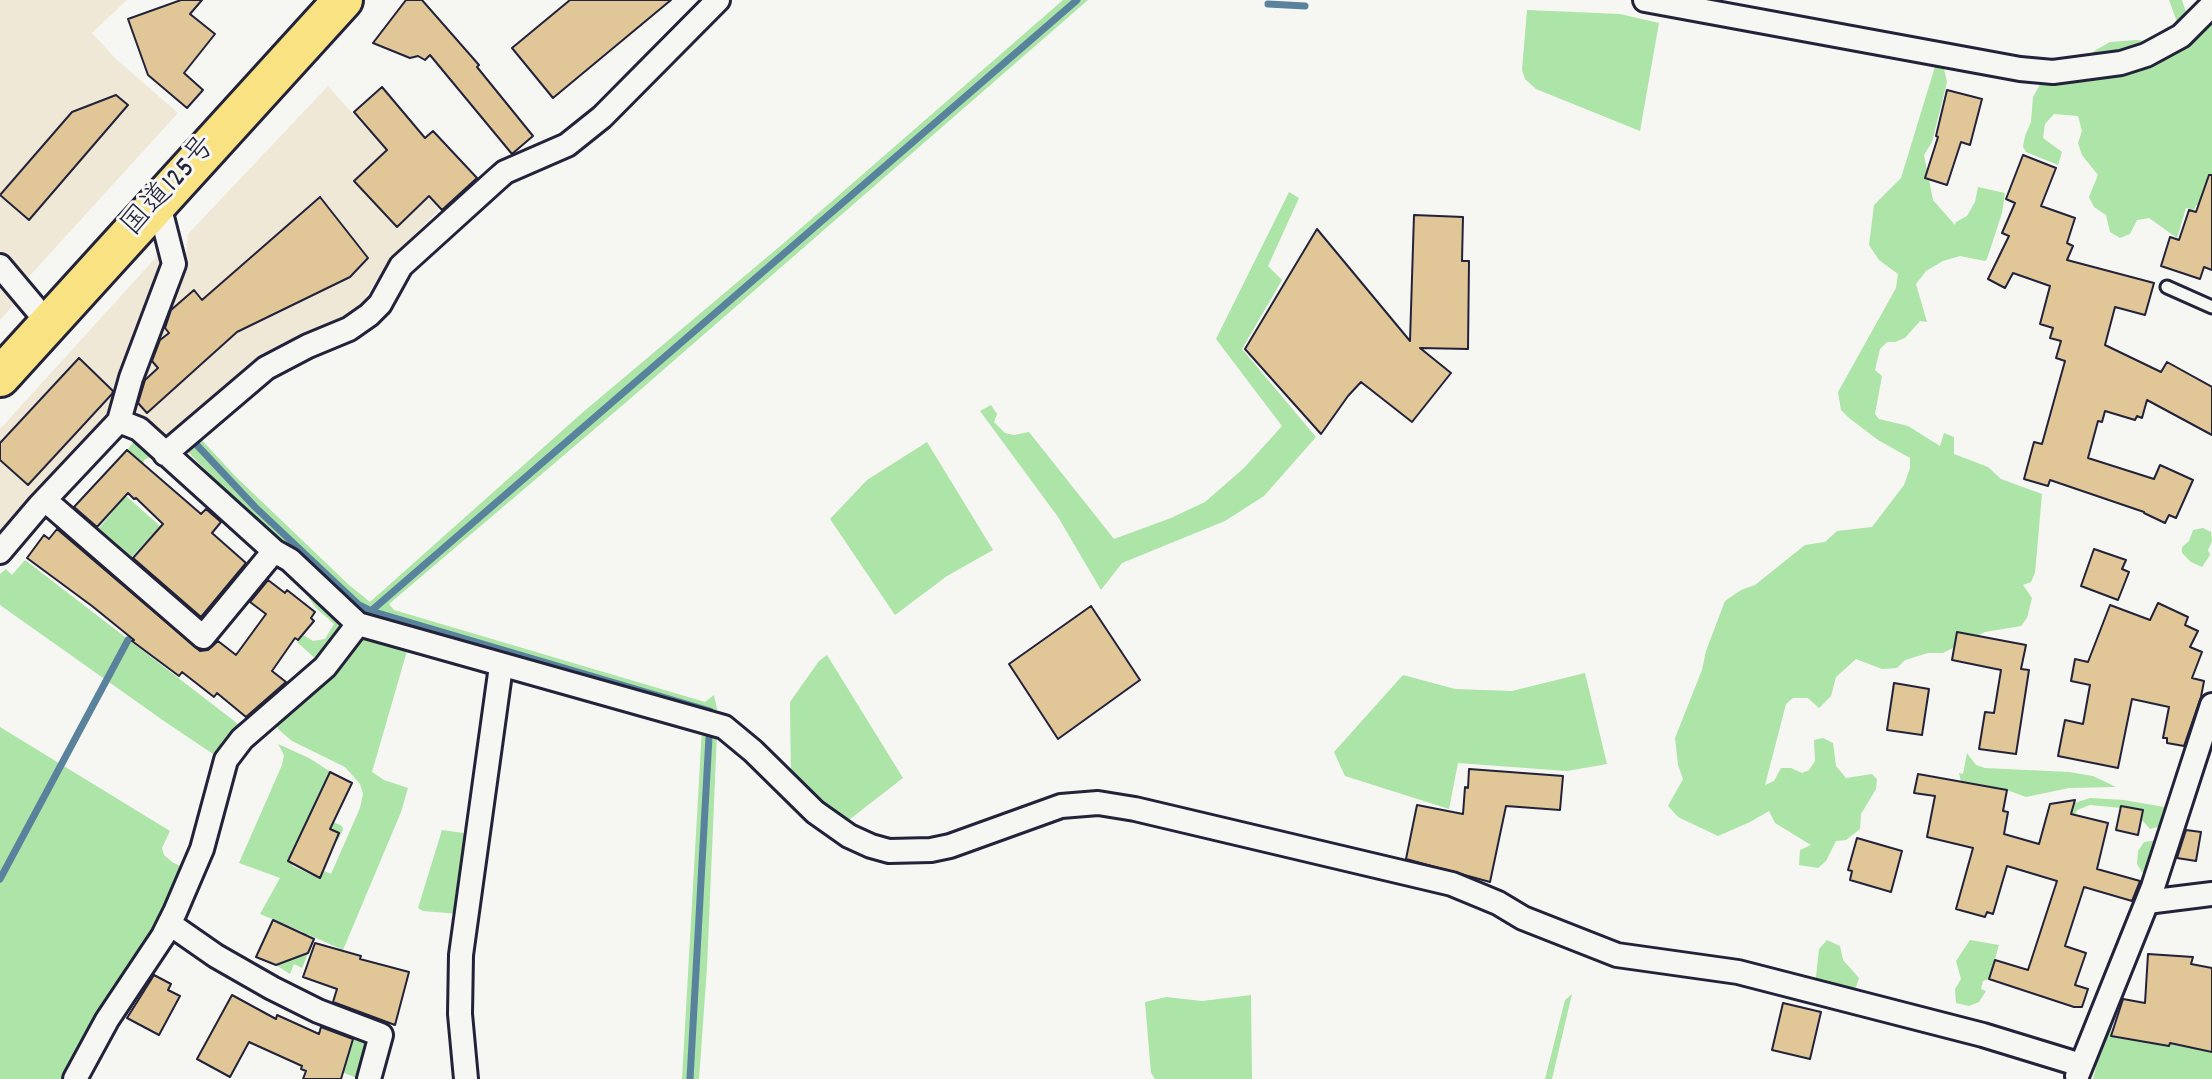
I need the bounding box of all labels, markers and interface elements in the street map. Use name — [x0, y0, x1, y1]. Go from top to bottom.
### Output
street label: 国道125号 — [116, 130, 226, 246]

